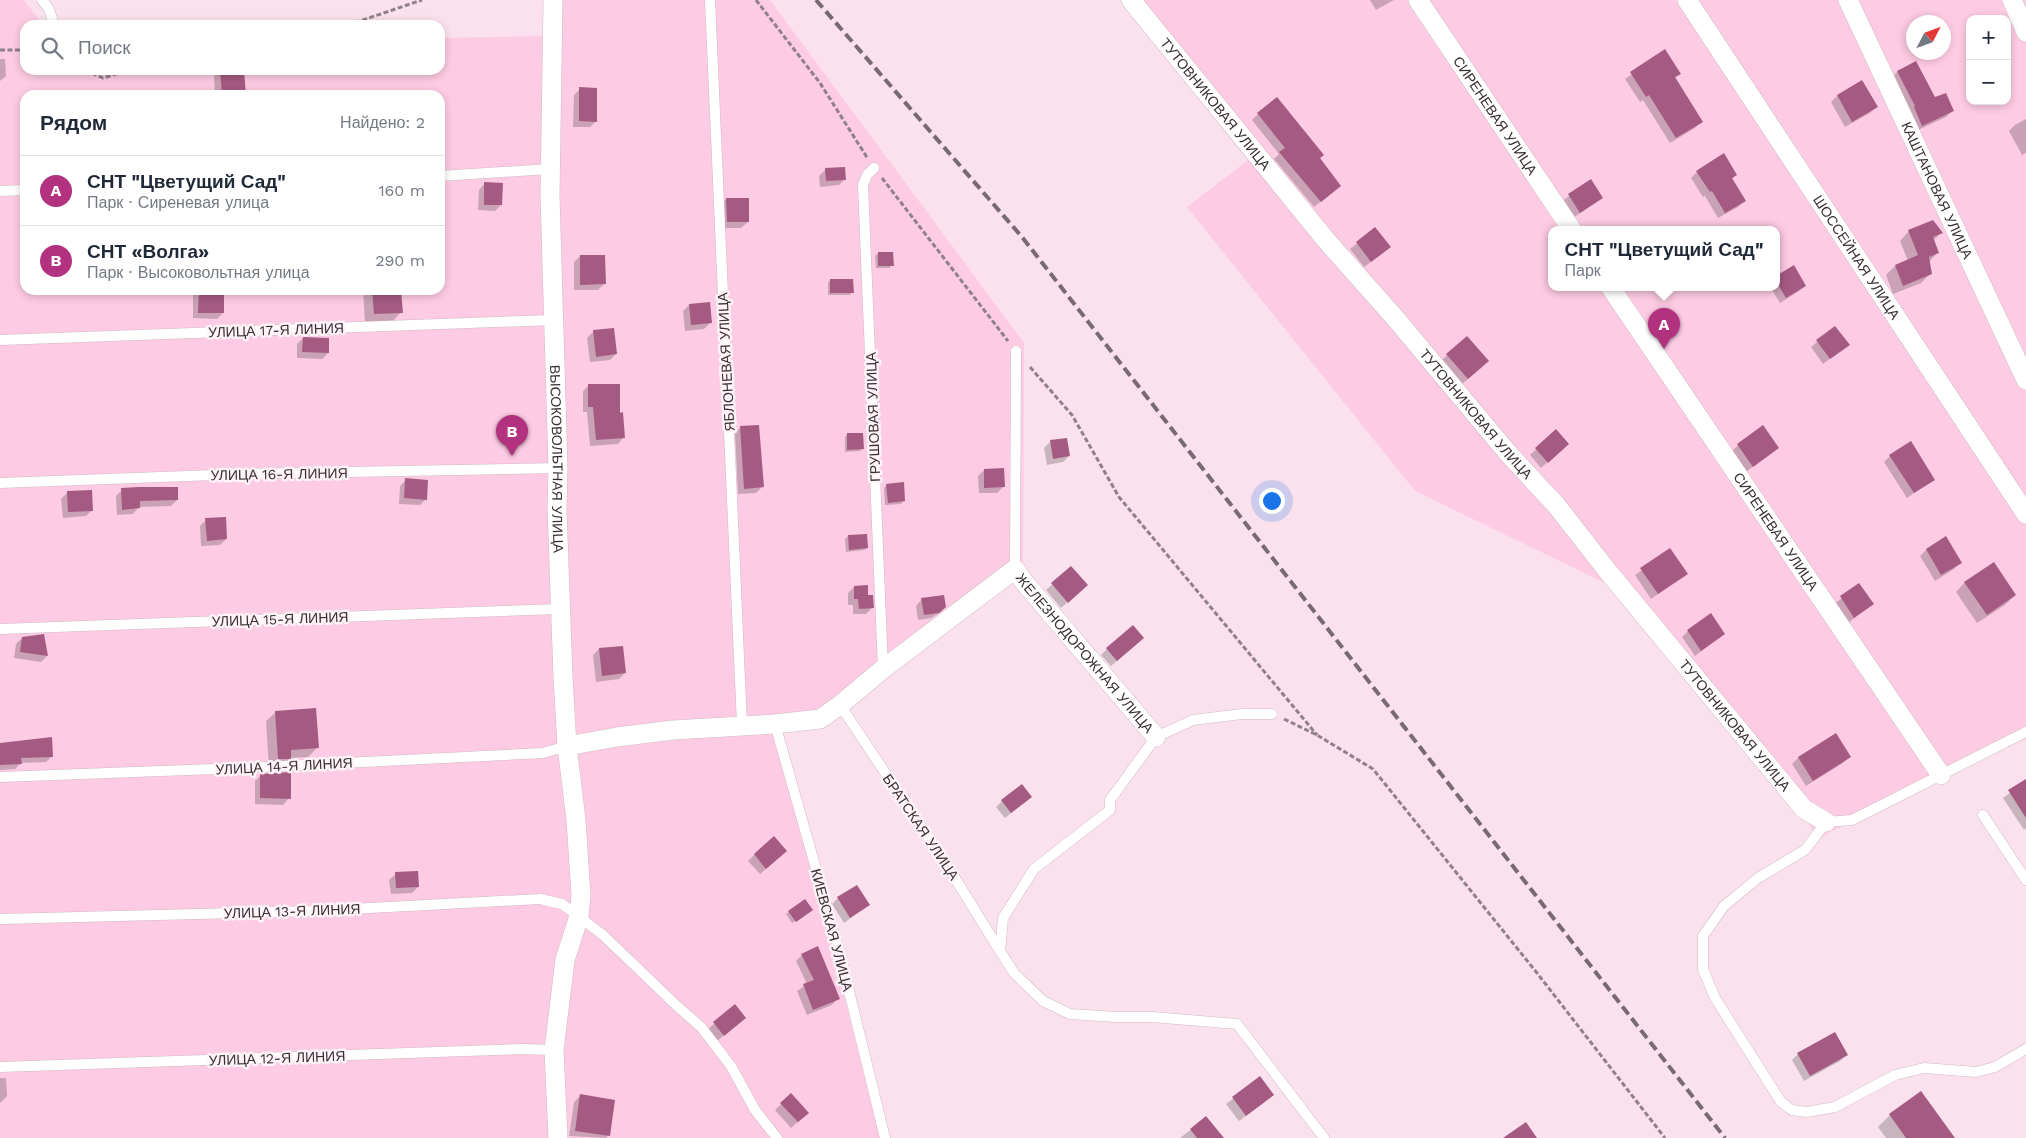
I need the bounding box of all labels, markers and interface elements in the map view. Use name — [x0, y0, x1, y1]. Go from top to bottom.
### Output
north arrow — [1906, 15, 1951, 60]
map controls — [1966, 15, 2011, 105]
button: + — [1966, 15, 2011, 60]
search box — [20, 20, 445, 75]
icon: search — [38, 34, 66, 62]
street label: ТУТОВНИКОВАЯ УЛИЦА — [1157, 35, 1274, 174]
text: Поиск — [78, 36, 131, 59]
street label: СИРЕНЕВАЯ УЛИЦА — [1450, 53, 1541, 178]
button: − — [1966, 60, 2011, 105]
text: Рядом — [40, 110, 107, 135]
text: Найдено: 2 — [340, 113, 425, 132]
street label: КАШТАНОВАЯ УЛИЦА — [1898, 119, 1976, 262]
text: СНТ "Цветущий Сад" — [87, 170, 286, 193]
text: A — [51, 181, 61, 200]
text: 160 m — [378, 181, 425, 200]
street label: ШОССЕЙНАЯ УЛИЦА — [1810, 192, 1904, 323]
text: Парк · Сиреневая улица — [87, 193, 269, 212]
popup — [1548, 226, 1780, 291]
text: СНТ "Цветущий Сад" — [1565, 238, 1763, 261]
text: СНТ «Волга» — [87, 240, 209, 263]
text: B — [51, 251, 61, 270]
text: 290 m — [375, 251, 425, 270]
text: Парк — [1565, 261, 1601, 280]
text: Парк · Высоковольтная улица — [87, 263, 310, 282]
street label: ЯБЛОНЕВАЯ УЛИЦА — [714, 291, 738, 432]
pin: A — [1648, 308, 1680, 349]
street label: УЛИЦА 17-Я ЛИНИЯ — [208, 320, 344, 340]
street label: ТУТОВНИКОВАЯ УЛИЦА — [1417, 346, 1536, 483]
street label: ГРУШОВАЯ УЛИЦА — [863, 351, 883, 482]
street label: ВЫСОКОВОЛЬТНАЯ УЛИЦА — [547, 365, 567, 554]
pin: B — [496, 415, 528, 456]
street label: УЛИЦА 16-Я ЛИНИЯ — [210, 465, 348, 483]
street label: СИРЕНЕВАЯ УЛИЦА — [1730, 469, 1822, 594]
your location — [1259, 488, 1285, 514]
street label: ЖЕЛЕЗНОДОРОЖНАЯ УЛИЦА — [1012, 570, 1157, 737]
street label: УЛИЦА 15-Я ЛИНИЯ — [211, 609, 349, 629]
street label: ТУТОВНИКОВАЯ УЛИЦА — [1676, 656, 1794, 795]
street label: УЛИЦА 14-Я ЛИНИЯ — [215, 754, 353, 778]
street label: БРАТСКАЯ УЛИЦА — [880, 771, 963, 884]
street label: КИЕВСКАЯ УЛИЦА — [808, 867, 856, 994]
street label: УЛИЦА 13-Я ЛИНИЯ — [223, 901, 361, 921]
street label: УЛИЦА 12-Я ЛИНИЯ — [208, 1048, 346, 1068]

